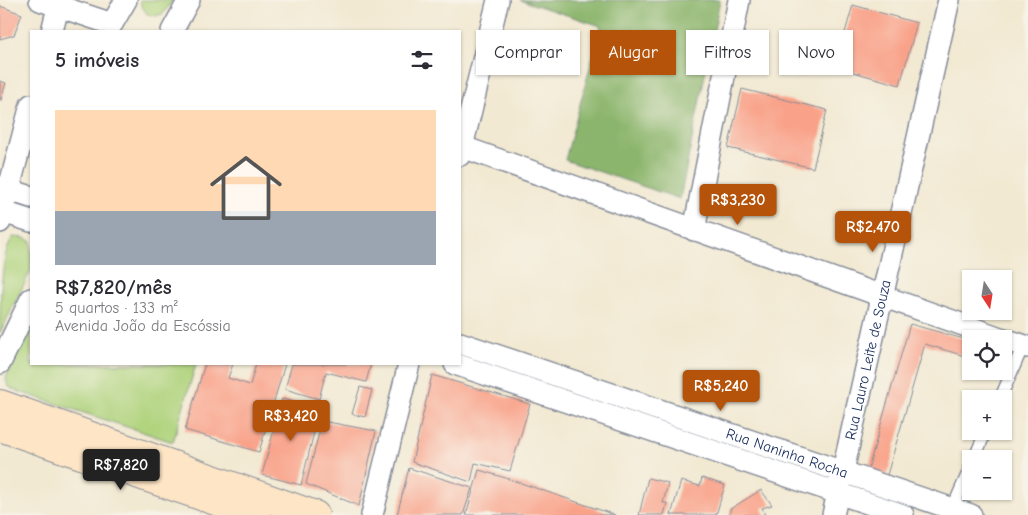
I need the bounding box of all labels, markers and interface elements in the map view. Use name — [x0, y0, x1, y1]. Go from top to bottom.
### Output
chip: Comprar — [476, 30, 580, 75]
chip: Alugar — [590, 30, 676, 75]
chip: Filtros — [686, 30, 769, 75]
chip: Novo — [779, 30, 853, 75]
icon: filters — [408, 46, 436, 74]
text: 5 imóveis — [55, 48, 139, 72]
icon: home — [201, 143, 291, 233]
pin: R$3,230 — [692, 184, 784, 226]
text: R$3,230 — [711, 191, 765, 209]
pin: R$2,470 — [827, 210, 919, 253]
text: R$2,470 — [846, 218, 900, 236]
north arrow — [962, 270, 1012, 320]
map controls — [962, 270, 1012, 500]
text: R$7,820/mês — [55, 275, 172, 299]
street label: Rua Lauro Leite de Souza — [841, 278, 895, 442]
text: 5 quartos · 133 m² — [55, 299, 178, 317]
text: Avenida João da Escóssia — [55, 317, 231, 335]
button: locate — [962, 330, 1012, 380]
pin: R$5,240 — [675, 370, 767, 412]
text: R$5,240 — [694, 377, 748, 395]
button: + — [962, 390, 1012, 440]
pin: R$3,420 — [245, 400, 337, 442]
text: R$3,420 — [264, 407, 318, 425]
street label: Rua Naninha Rocha — [724, 424, 850, 482]
pin: R$7,820 — [75, 448, 167, 491]
button: − — [962, 450, 1012, 500]
text: R$7,820 — [94, 456, 148, 474]

